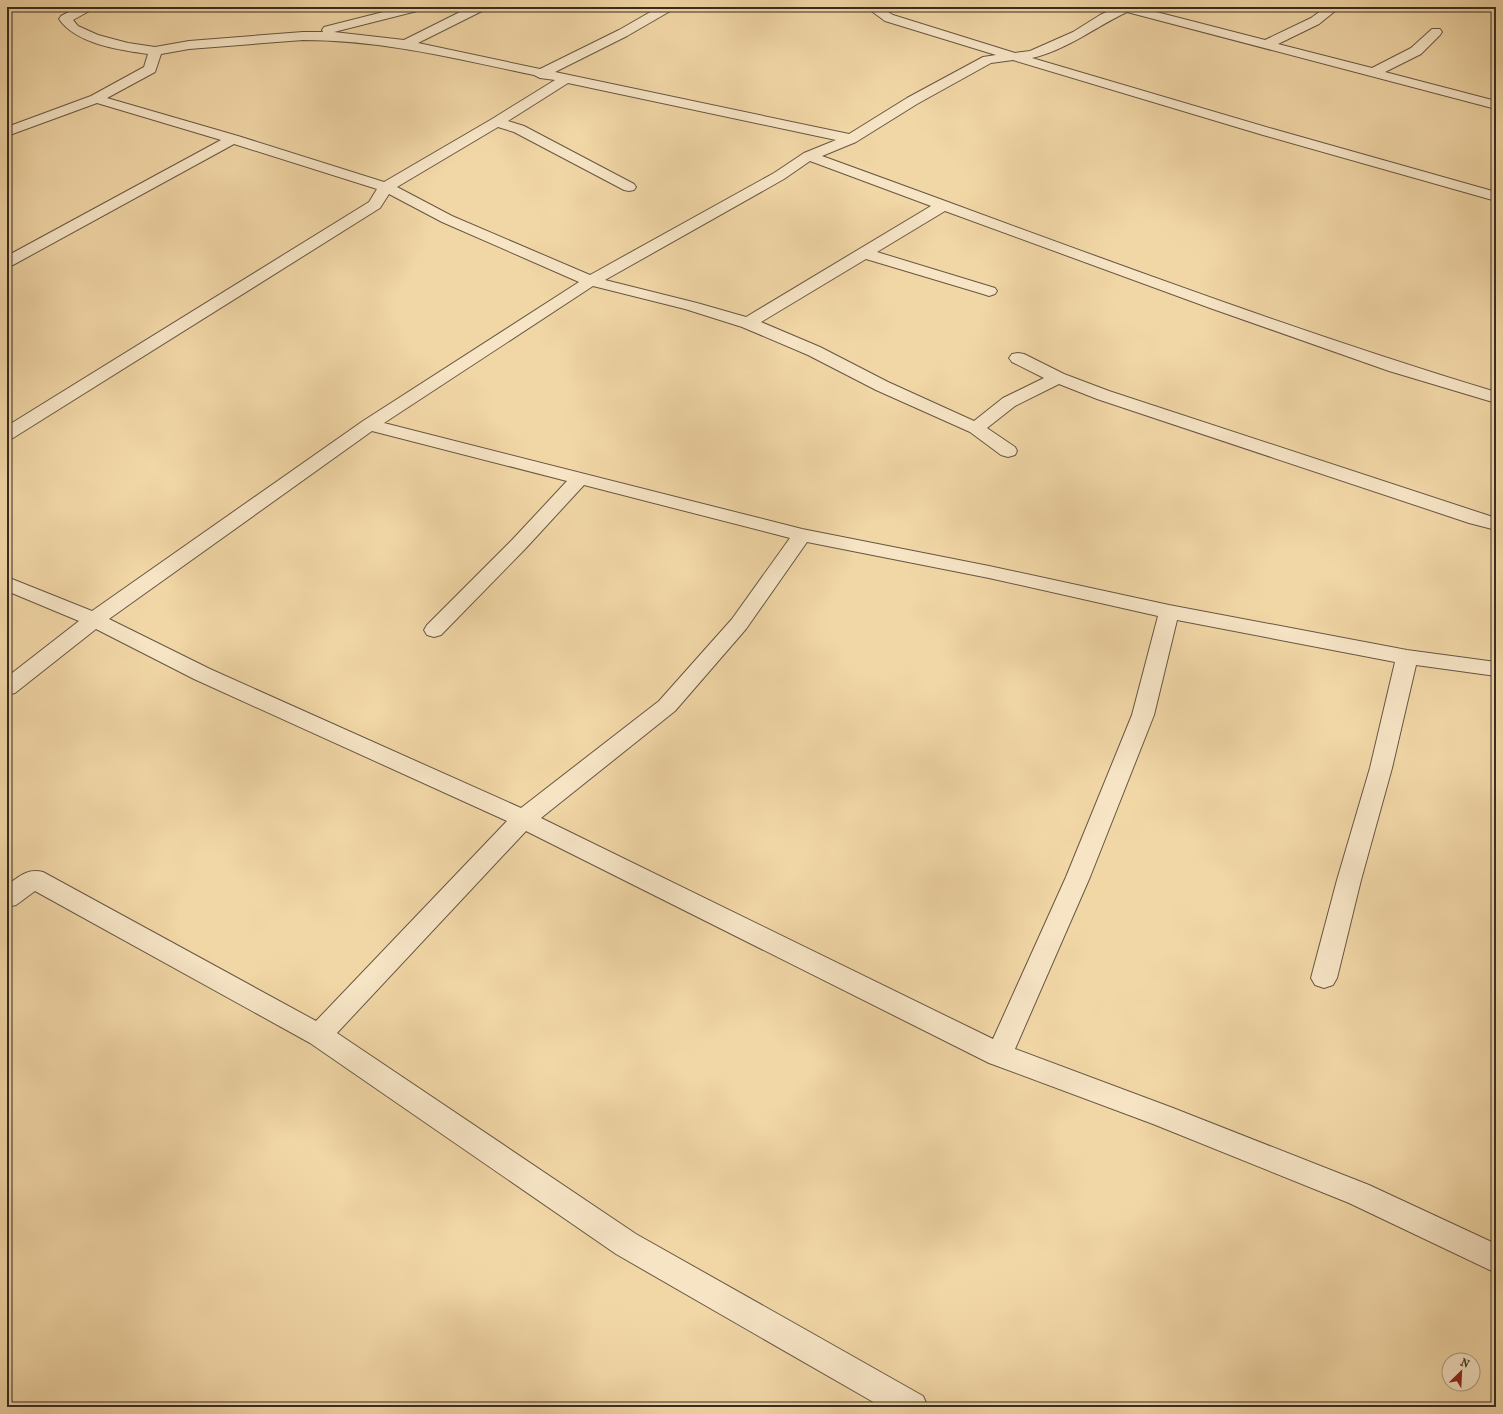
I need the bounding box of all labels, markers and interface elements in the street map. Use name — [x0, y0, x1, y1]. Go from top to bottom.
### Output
north arrow — [1441, 1352, 1481, 1392]
text: N — [1458, 1356, 1472, 1371]

